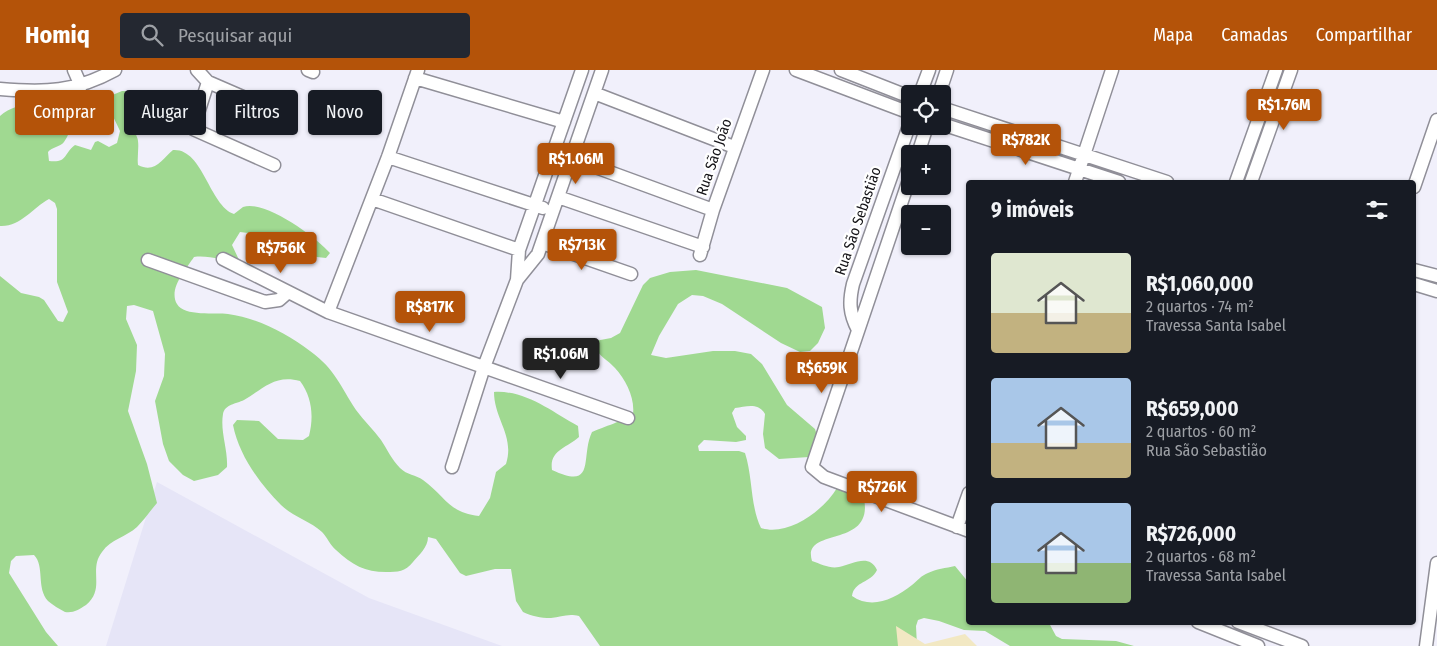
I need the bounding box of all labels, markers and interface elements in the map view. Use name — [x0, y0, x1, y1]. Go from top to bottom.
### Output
search box — [120, 13, 470, 58]
text: Homiq — [25, 21, 90, 49]
icon: search — [138, 21, 166, 49]
text: Pesquisar aqui — [178, 24, 292, 47]
text: Mapa — [1153, 24, 1193, 46]
text: Camadas — [1221, 24, 1288, 46]
text: Compartilhar — [1316, 24, 1412, 46]
map controls — [901, 85, 951, 255]
button: locate — [901, 85, 951, 135]
pin: R$1.76M — [1238, 88, 1330, 131]
chip: Comprar — [15, 90, 114, 135]
chip: Alugar — [124, 90, 206, 135]
chip: Filtros — [216, 90, 298, 135]
chip: Novo — [308, 90, 382, 135]
text: R$1.76M — [1257, 95, 1311, 114]
street label: Rua São João — [692, 116, 736, 198]
pin: R$782K — [985, 124, 1067, 166]
text: R$782K — [1002, 130, 1050, 149]
pin: R$1.06M — [530, 142, 622, 185]
button: + — [901, 145, 951, 195]
text: R$1.06M — [548, 149, 604, 168]
street label: Rua São Sebastião — [831, 164, 885, 278]
icon: filters — [1363, 196, 1391, 224]
text: 9 imóveis — [991, 197, 1074, 223]
button: − — [901, 205, 951, 255]
pin: R$713K — [541, 228, 623, 271]
pin: R$756K — [240, 232, 322, 274]
text: R$713K — [559, 235, 605, 254]
text: R$756K — [257, 238, 305, 257]
text: R$1,060,000 — [1146, 271, 1253, 297]
icon: home — [1031, 273, 1091, 333]
pin: R$817K — [389, 290, 471, 333]
text: R$817K — [406, 297, 454, 316]
text: 2 quartos · 74 m² — [1146, 297, 1254, 316]
text: Travessa Santa Isabel — [1146, 316, 1286, 335]
pin: R$1.06M — [515, 338, 607, 380]
text: R$1.06M — [533, 344, 589, 363]
pin: R$659K — [781, 352, 863, 394]
text: R$659K — [797, 358, 847, 377]
text: R$659,000 — [1146, 396, 1239, 422]
icon: home — [1031, 398, 1091, 458]
text: 2 quartos · 60 m² — [1146, 422, 1256, 441]
text: Rua São Sebastião — [1146, 441, 1267, 460]
pin: R$726K — [841, 470, 923, 513]
text: R$726K — [858, 477, 906, 496]
text: R$726,000 — [1146, 521, 1236, 547]
icon: home — [1031, 523, 1091, 583]
text: 2 quartos · 68 m² — [1146, 547, 1256, 566]
text: Travessa Santa Isabel — [1146, 566, 1286, 585]

